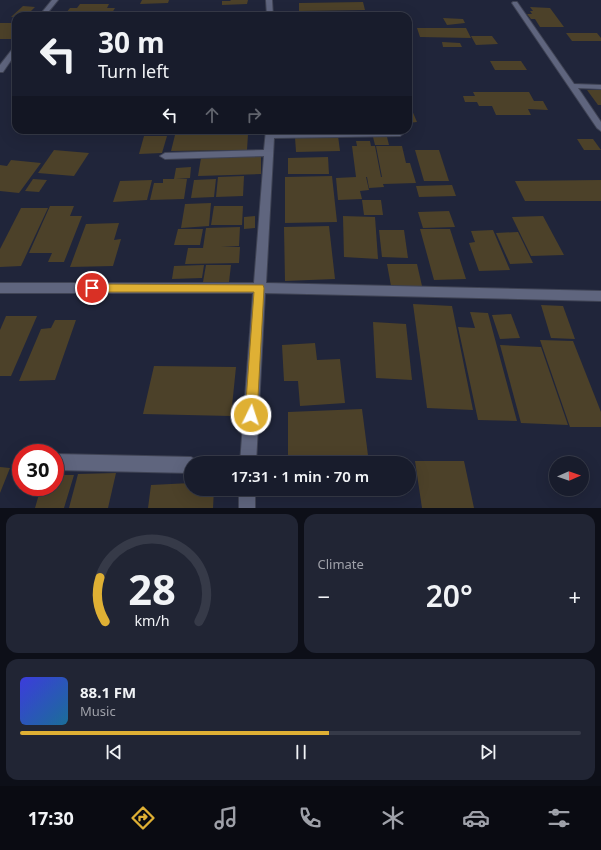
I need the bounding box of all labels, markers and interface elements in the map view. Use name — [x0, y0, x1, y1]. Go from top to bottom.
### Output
text: 30 m — [98, 23, 165, 61]
icon: left — [32, 28, 84, 80]
text: Turn left — [98, 59, 169, 83]
icon: left — [159, 104, 181, 126]
icon: ahead — [201, 104, 223, 126]
icon: right — [243, 104, 265, 126]
pin — [75, 271, 109, 305]
icon: arrive — [81, 277, 103, 299]
position arrow — [230, 394, 272, 436]
speed limit sign: 30 — [12, 444, 64, 496]
north arrow — [549, 456, 589, 496]
map controls — [549, 456, 589, 496]
text: 17:31 · 1 min · 70 m — [231, 466, 369, 486]
text: Climate — [318, 555, 364, 573]
text: 28 — [128, 560, 176, 616]
text: 20° — [426, 575, 473, 616]
text: − — [318, 581, 330, 611]
text: + — [568, 581, 581, 611]
text: km/h — [134, 610, 169, 629]
text: 88.1 FM — [80, 682, 136, 702]
text: Music — [80, 702, 116, 720]
icon: previous — [103, 741, 125, 763]
icon: pause — [290, 741, 312, 763]
icon: next — [477, 741, 499, 763]
icon: directions — [129, 804, 157, 832]
icon: music — [212, 804, 240, 832]
icon: phone — [296, 804, 324, 832]
icon: climate — [379, 804, 407, 832]
icon: car — [462, 804, 490, 832]
icon: filters — [545, 804, 573, 832]
text: 17:30 — [28, 806, 74, 830]

